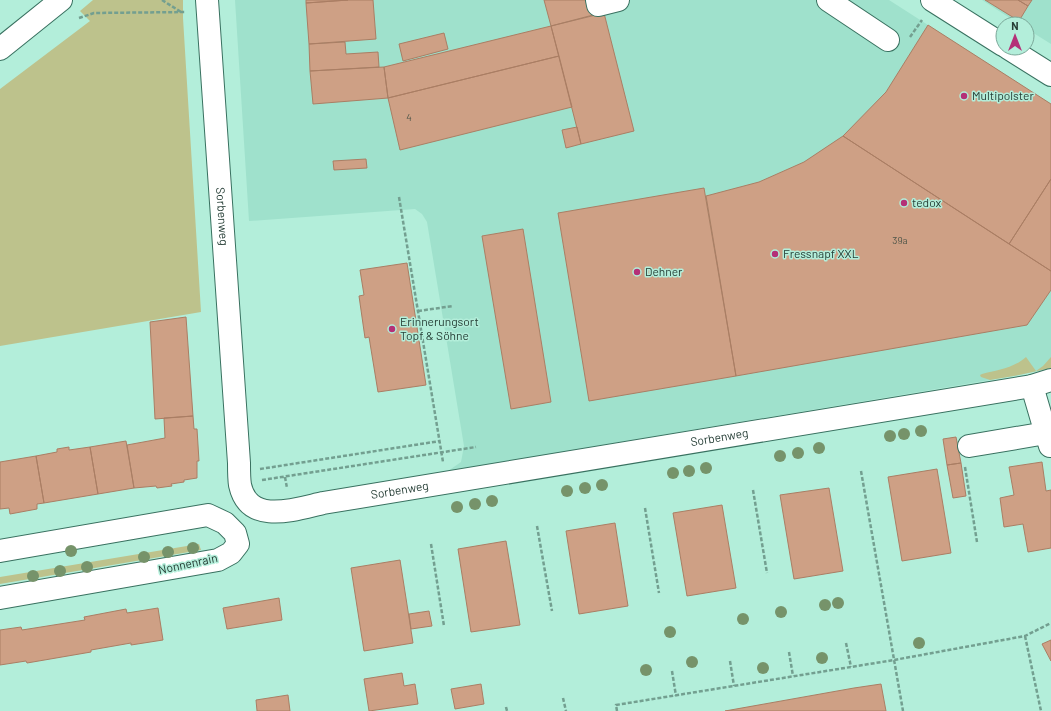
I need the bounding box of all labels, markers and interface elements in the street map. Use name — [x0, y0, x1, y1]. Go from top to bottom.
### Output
north arrow — [995, 16, 1035, 56]
text: N — [1011, 19, 1019, 32]
place label: Multipolster — [972, 88, 1034, 102]
marker: Multipolster — [959, 91, 969, 101]
house number: 4 — [406, 111, 412, 123]
street label: Sorbenweg — [214, 187, 232, 246]
place label: tedox — [912, 195, 942, 209]
marker: tedox — [899, 198, 909, 208]
house number: 39a — [892, 234, 908, 246]
place label: Fressnapf XXL — [783, 246, 859, 260]
marker: Fressnapf XXL — [770, 249, 780, 259]
place label: Dehner — [645, 264, 683, 278]
marker: Dehner — [632, 267, 642, 277]
place label: Erinnerungsort Topf & Söhne — [400, 314, 479, 342]
marker: Erinnerungsort Topf & Söhne — [387, 324, 397, 334]
street label: Sorbenweg — [689, 425, 749, 448]
street label: Sorbenweg — [370, 478, 429, 501]
street label: Nonnenrain — [157, 550, 219, 576]

